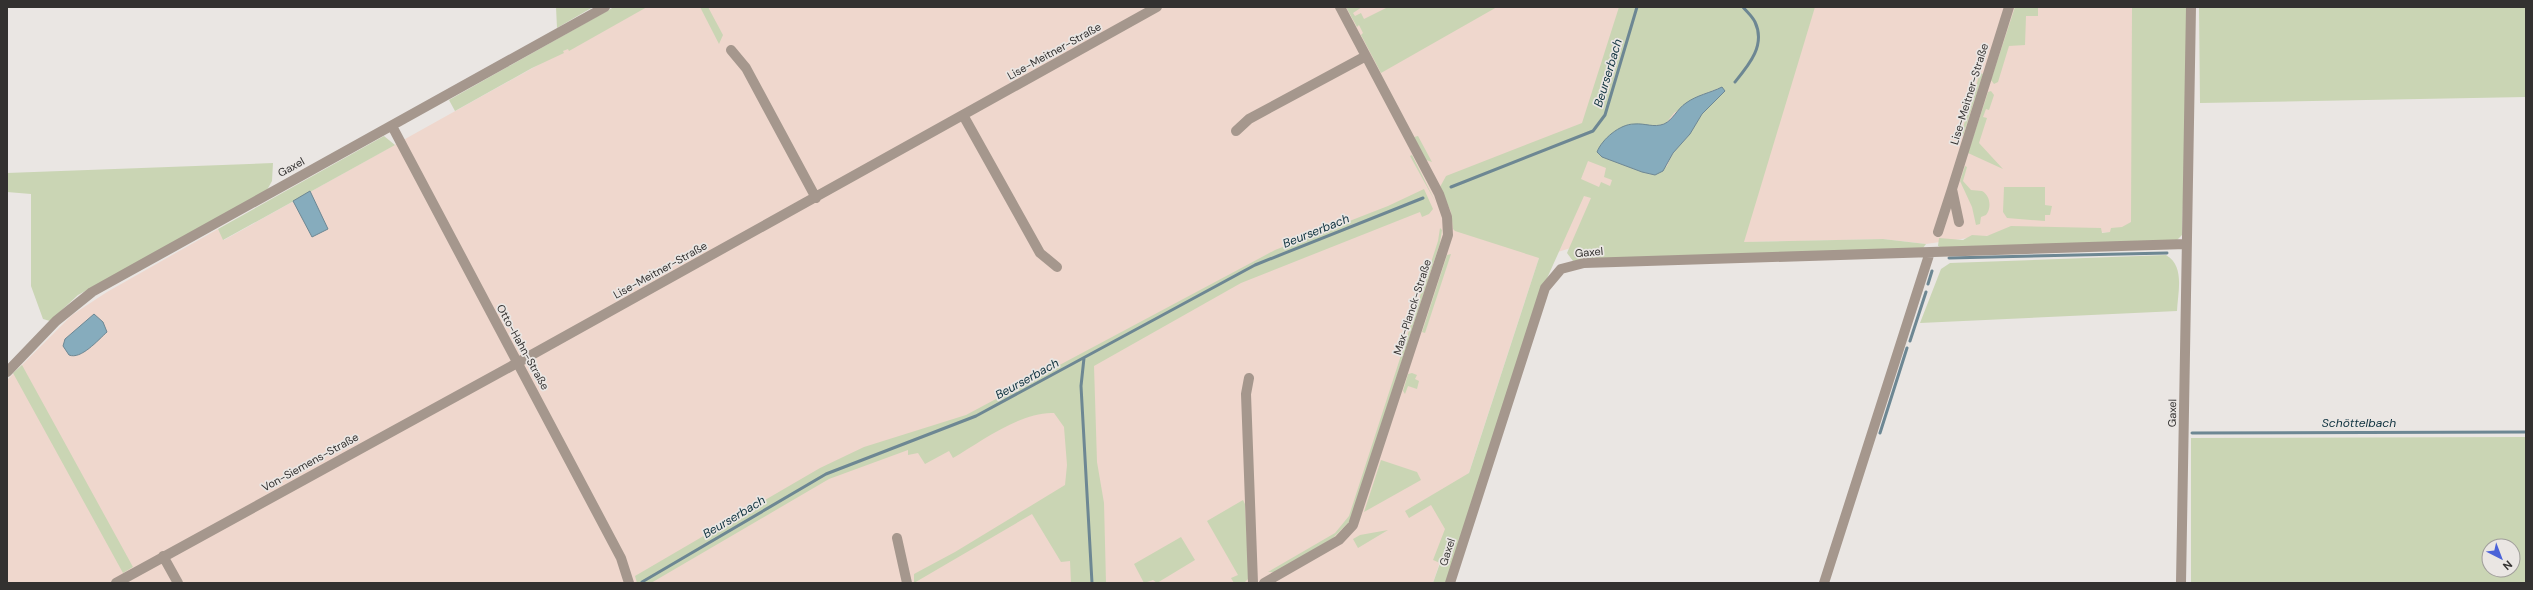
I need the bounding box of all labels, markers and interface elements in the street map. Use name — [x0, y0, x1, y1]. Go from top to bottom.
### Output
street label: Lise-Meitner-Straße — [1005, 19, 1103, 83]
water label: Beurserbach — [1590, 37, 1626, 109]
street label: Lise-Meitner-Straße — [1947, 42, 1991, 146]
street label: Gaxel — [275, 154, 307, 180]
water label: Beurserbach — [1280, 210, 1352, 252]
street label: Lise-Meitner-Straße — [611, 238, 709, 302]
street label: Gaxel — [1574, 244, 1604, 260]
street label: Max-Planck-Straße — [1390, 257, 1434, 357]
street label: Otto-Hahn-Straße — [494, 302, 552, 392]
water label: Beurserbach — [992, 355, 1062, 403]
street label: Gaxel — [2165, 399, 2179, 427]
water label: Schöttelbach — [2322, 415, 2396, 431]
street label: Von-Siemens-Straße — [259, 430, 361, 494]
water label: Beurserbach — [700, 492, 768, 542]
street label: Gaxel — [1436, 536, 1458, 568]
north arrow — [2481, 538, 2521, 578]
text: N — [2500, 558, 2515, 573]

